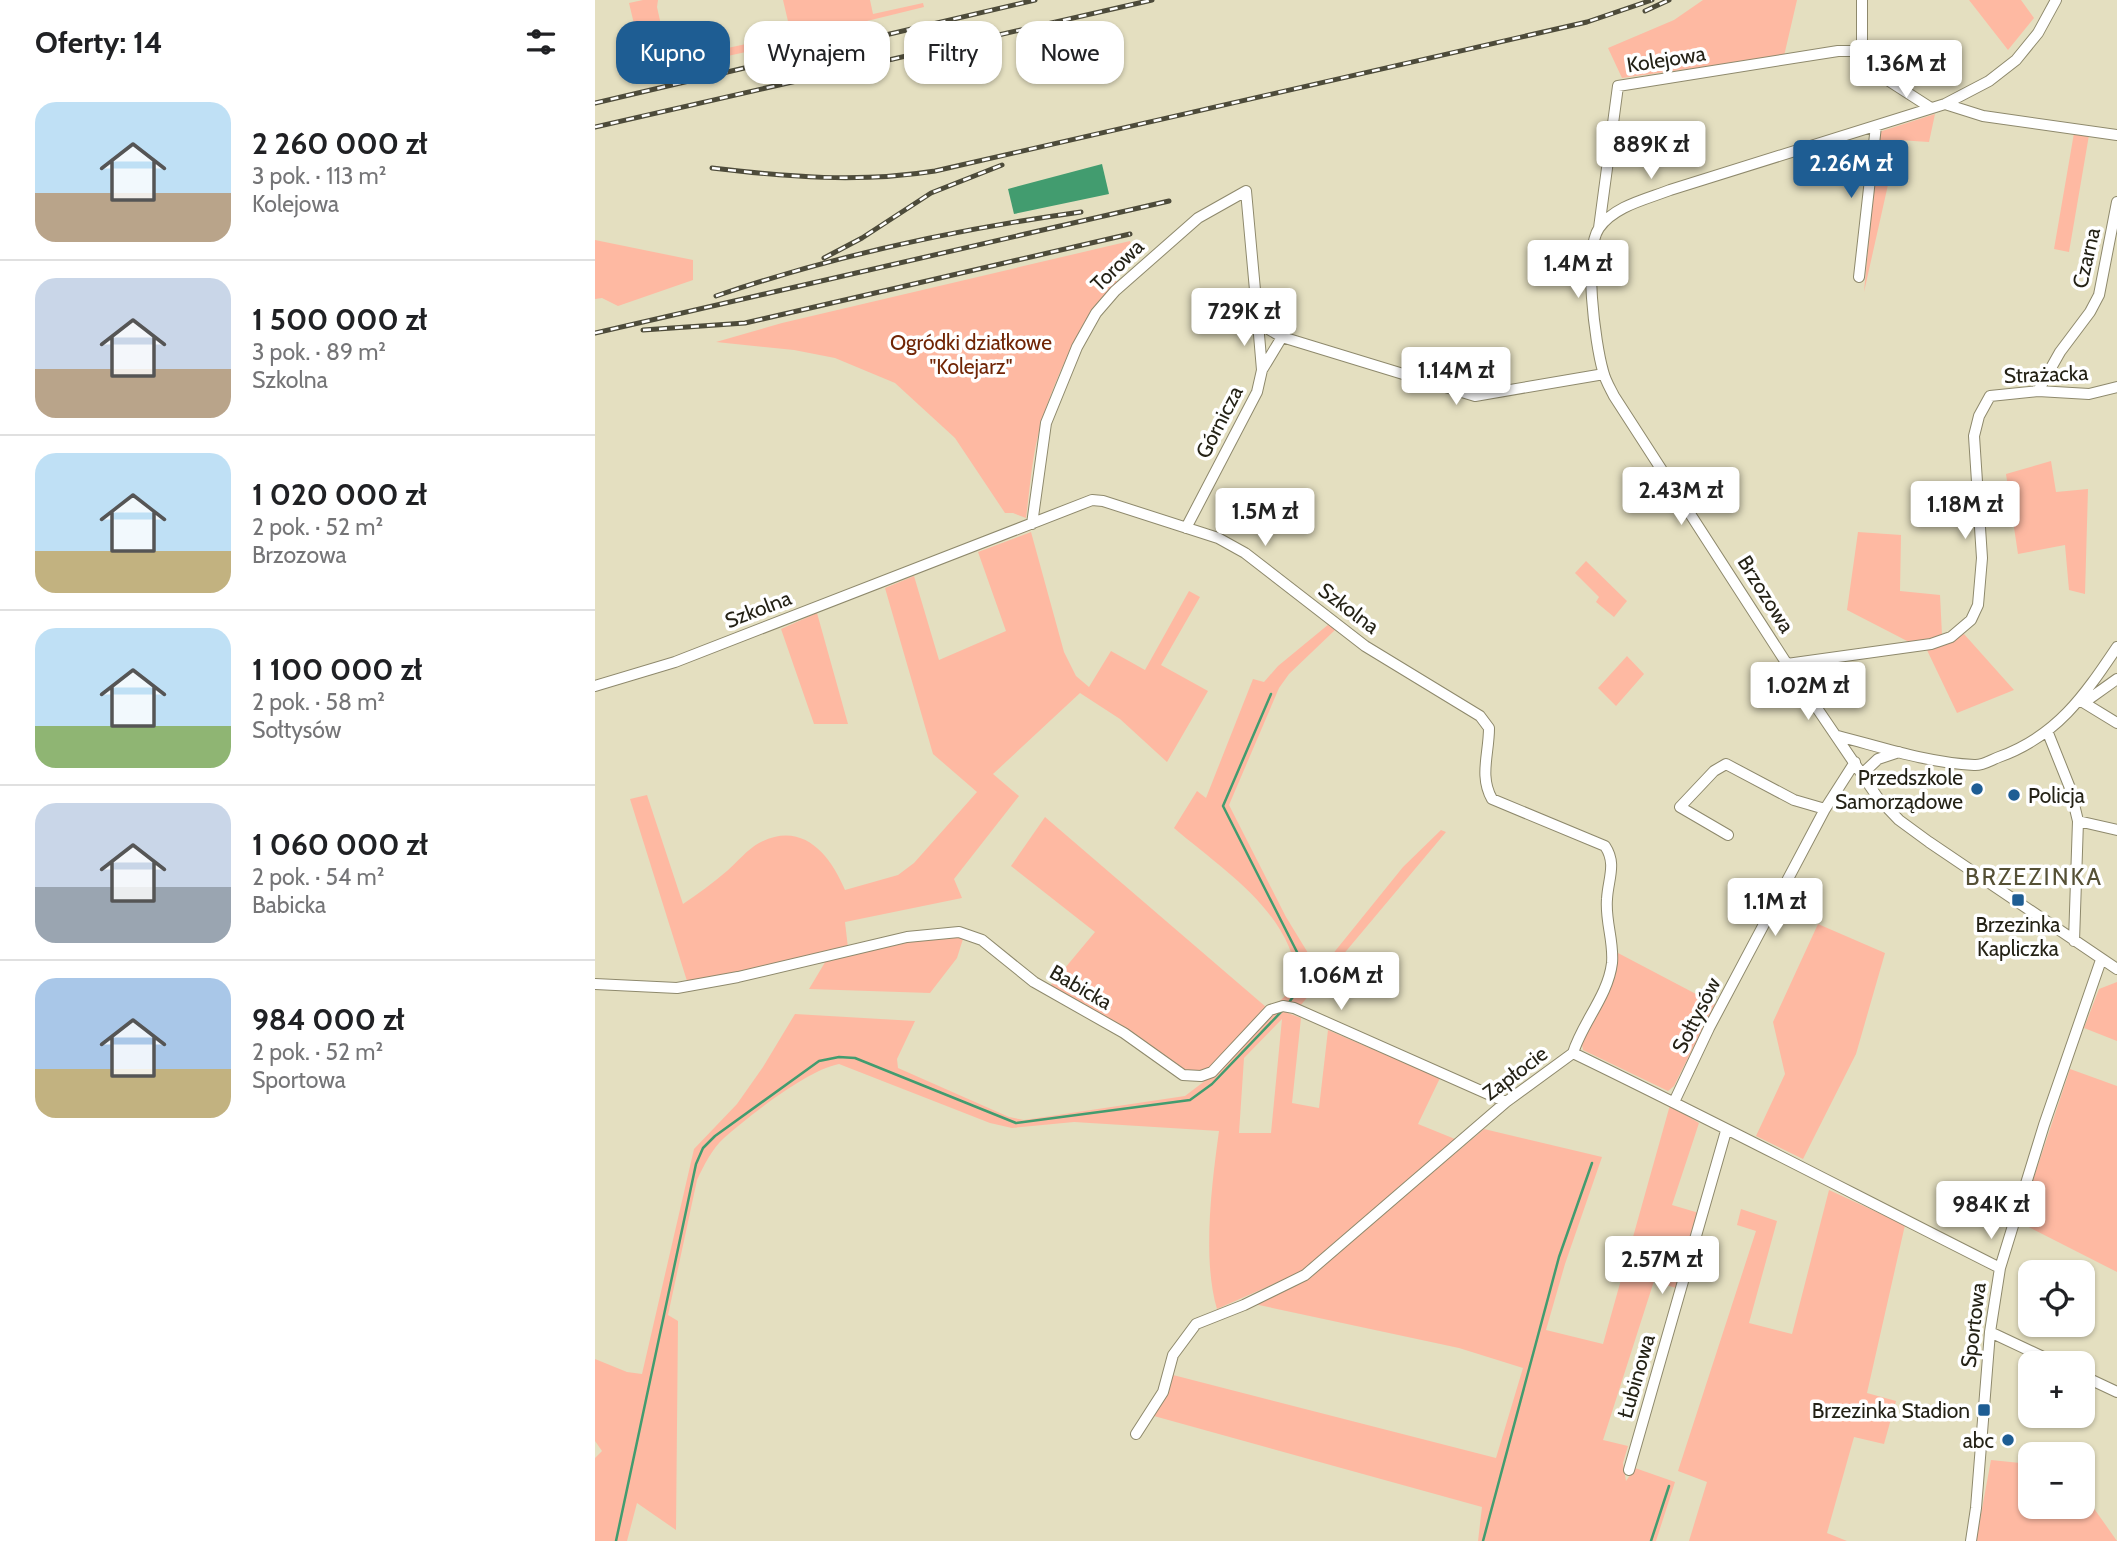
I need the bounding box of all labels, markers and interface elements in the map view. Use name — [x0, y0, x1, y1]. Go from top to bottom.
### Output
chip: Kupno — [616, 21, 730, 84]
chip: Wynajem — [744, 21, 890, 84]
chip: Filtry — [904, 21, 1002, 84]
chip: Nowe — [1016, 21, 1124, 84]
icon: filters — [522, 23, 560, 61]
text: Oferty: 14 — [35, 24, 163, 61]
street label: Kolejowa — [1625, 40, 1707, 79]
pin: 1.36M zł — [1834, 41, 1978, 100]
text: 1.36M zł — [1866, 49, 1946, 77]
pin: 889K zł — [1586, 122, 1716, 181]
text: 2 260 000 zł — [252, 125, 427, 162]
icon: home — [91, 130, 175, 214]
text: 889K zł — [1612, 130, 1690, 158]
pin: 2.26M zł — [1779, 140, 1923, 200]
text: 2.26M zł — [1809, 149, 1893, 177]
text: 3 pok. · 113 m² — [252, 162, 386, 190]
text: Kolejowa — [252, 190, 339, 218]
street label: Czarna — [2067, 225, 2105, 291]
street label: Torowa — [1085, 234, 1149, 296]
pin: 1.4M zł — [1513, 240, 1643, 300]
text: 1.4M zł — [1544, 249, 1612, 277]
pin: 729K zł — [1179, 288, 1309, 348]
text: 729K zł — [1207, 297, 1281, 325]
text: 1 500 000 zł — [252, 301, 427, 338]
icon: home — [91, 306, 175, 390]
park label: Ogródki działkowe "Kolejarz" — [890, 330, 1052, 380]
text: 3 pok. · 89 m² — [252, 338, 386, 366]
pin: 1.14M zł — [1384, 348, 1528, 407]
text: 1.14M zł — [1417, 356, 1495, 384]
street label: Strażacka — [2003, 360, 2089, 388]
text: Szkolna — [252, 366, 328, 394]
street label: Górnicza — [1190, 382, 1248, 462]
pin: 2.43M zł — [1609, 468, 1753, 527]
text: 1 020 000 zł — [252, 476, 427, 513]
text: 2.43M zł — [1638, 476, 1724, 504]
icon: home — [91, 481, 175, 565]
pin: 1.18M zł — [1893, 482, 2037, 541]
pin: 1.5M zł — [1200, 489, 1330, 548]
text: 1.18M zł — [1927, 490, 2003, 518]
text: 1.5M zł — [1231, 497, 1299, 525]
text: 2 pok. · 52 m² — [252, 513, 383, 541]
text: Brzozowa — [252, 541, 347, 569]
street label: Brzozowa — [1733, 551, 1799, 637]
street label: Szkolna — [1314, 577, 1384, 639]
street label: Szkolna — [721, 585, 795, 633]
text: 1 100 000 zł — [252, 651, 422, 688]
icon: home — [91, 656, 175, 740]
pin: 1.02M zł — [1736, 662, 1880, 722]
text: 1.02M zł — [1767, 671, 1849, 699]
text: 2 pok. · 58 m² — [252, 688, 385, 716]
text: Sołtysów — [252, 716, 342, 744]
place label: Przedszkole Samorządowe — [1835, 765, 1963, 814]
marker: Przedszkole Samorządowe — [1969, 781, 1985, 797]
place label: Policja — [2028, 783, 2085, 809]
marker: Policja — [2006, 787, 2022, 803]
text: 1 060 000 zł — [252, 826, 428, 863]
icon: home — [91, 831, 175, 915]
district label: BRZEZINKA — [1965, 862, 2103, 891]
text: 2 pok. · 54 m² — [252, 863, 384, 891]
pin: 1.1M zł — [1710, 878, 1840, 938]
text: 1.1M zł — [1744, 887, 1806, 915]
text: Babicka — [252, 891, 326, 919]
marker: Brzezinka Kapliczka — [2010, 892, 2026, 908]
place label: Brzezinka Kapliczka — [1976, 912, 2060, 961]
pin: 1.06M zł — [1269, 953, 1413, 1012]
street label: Babicka — [1045, 959, 1117, 1015]
text: 1.06M zł — [1299, 961, 1383, 989]
street label: Sołtysów — [1666, 973, 1726, 1057]
text: 984 000 zł — [252, 1001, 405, 1038]
icon: home — [91, 1006, 175, 1090]
text: 2 pok. · 52 m² — [252, 1038, 383, 1066]
street label: Zapłocie — [1478, 1040, 1552, 1105]
text: Sportowa — [252, 1066, 346, 1094]
pin: 984K zł — [1926, 1182, 2056, 1241]
text: 984K zł — [1952, 1190, 2030, 1218]
pin: 2.57M zł — [1590, 1236, 1734, 1296]
text: 2.57M zł — [1621, 1245, 1703, 1273]
map controls — [2018, 1260, 2095, 1519]
button: locate — [2018, 1260, 2095, 1337]
street label: Sportowa — [1955, 1281, 1991, 1369]
street label: Łubinowa — [1612, 1331, 1660, 1421]
button: + — [2018, 1351, 2095, 1428]
place label: Brzezinka Stadion — [1812, 1398, 1970, 1423]
marker: Brzezinka Stadion — [1976, 1402, 1992, 1418]
place label: abc — [1963, 1428, 1994, 1453]
marker: abc — [2000, 1432, 2016, 1448]
button: − — [2018, 1442, 2095, 1519]

